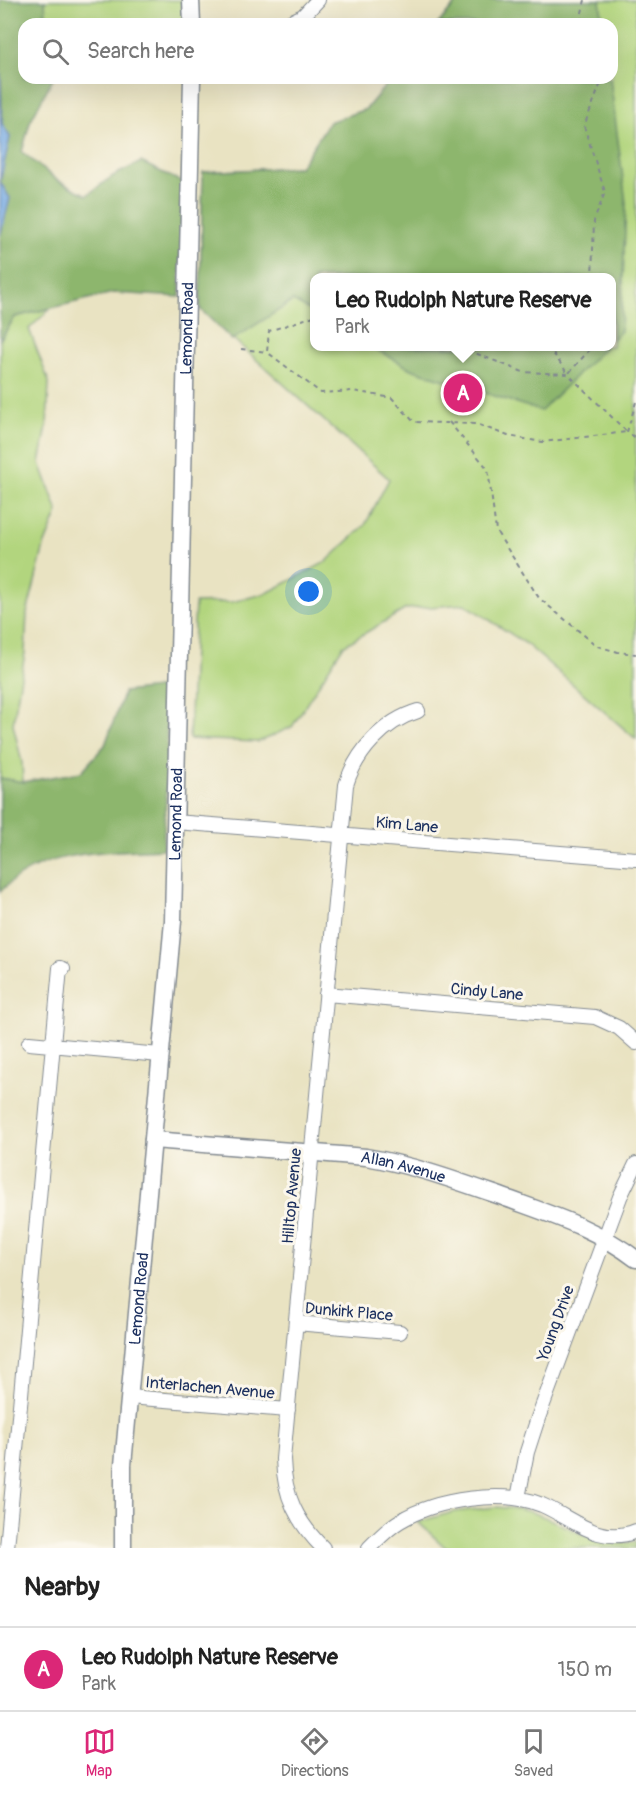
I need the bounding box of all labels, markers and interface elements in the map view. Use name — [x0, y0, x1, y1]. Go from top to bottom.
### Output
search box — [18, 18, 618, 84]
icon: search — [39, 35, 72, 68]
text: Search here — [87, 37, 194, 65]
popup — [310, 273, 616, 351]
street label: Lemond Road — [176, 282, 198, 375]
text: Leo Rudolph Nature Reserve — [335, 286, 591, 314]
text: Park — [335, 314, 370, 339]
pin: A — [444, 370, 482, 416]
your location — [294, 577, 323, 606]
street label: Lemond Road — [165, 768, 187, 861]
street label: Kim Lane — [375, 812, 439, 838]
street label: Cindy Lane — [450, 979, 524, 1005]
street label: Hilltop Avenue — [278, 1147, 306, 1245]
street label: Allan Avenue — [359, 1147, 448, 1188]
street label: Lemond Road — [125, 1252, 153, 1346]
street label: Young Drive — [533, 1283, 579, 1365]
street label: Dunkirk Place — [304, 1298, 394, 1326]
street label: Interlachen Avenue — [144, 1372, 275, 1404]
text: Nearby — [24, 1571, 100, 1603]
text: Leo Rudolph Nature Reserve — [81, 1643, 338, 1671]
text: A — [37, 1657, 50, 1682]
text: 150 m — [558, 1657, 612, 1682]
text: Park — [81, 1671, 116, 1696]
tab: Map — [83, 1725, 116, 1781]
tab: Directions — [281, 1725, 349, 1781]
tab: Saved — [514, 1725, 553, 1781]

